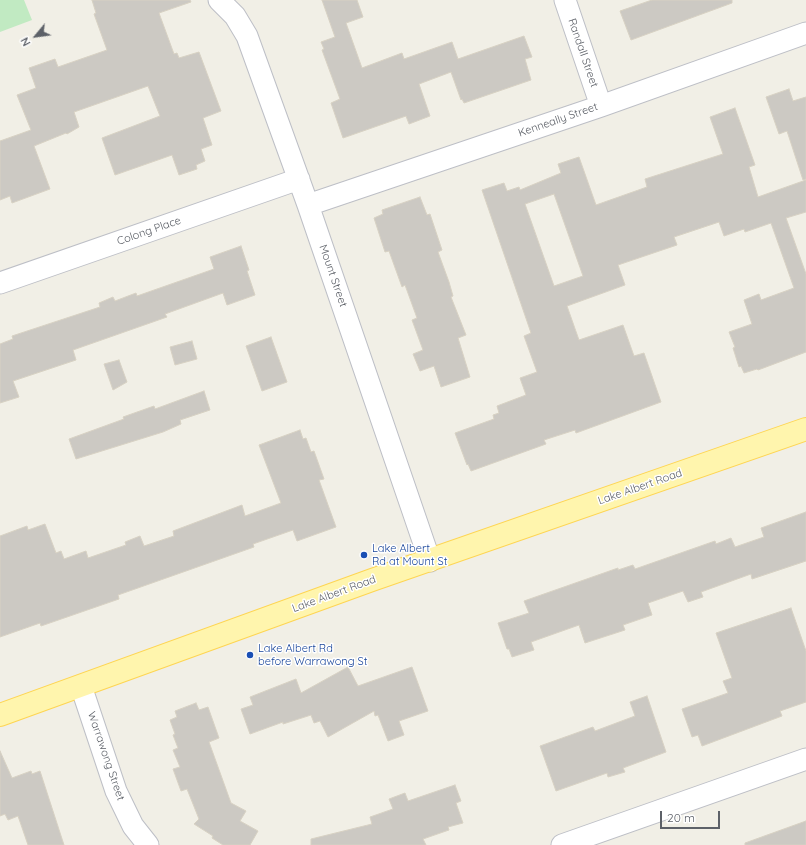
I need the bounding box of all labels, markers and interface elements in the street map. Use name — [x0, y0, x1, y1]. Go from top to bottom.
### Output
north arrow — [16, 16, 56, 56]
street label: Randall Street — [565, 17, 601, 89]
text: N — [17, 35, 34, 49]
street label: Kenneally Street — [516, 100, 600, 140]
street label: Colong Place — [115, 214, 183, 248]
street label: Mount Street — [316, 243, 350, 309]
street label: Lake Albert Road — [596, 466, 684, 508]
place label: Lake Albert Rd at Mount St — [372, 542, 447, 568]
marker: Lake Albert Rd at Mount St — [359, 550, 369, 560]
street label: Lake Albert Road — [290, 573, 378, 615]
place label: Lake Albert Rd before Warrawong St — [258, 642, 367, 668]
marker: Lake Albert Rd before Warrawong St — [245, 650, 255, 660]
street label: Warrawong Street — [85, 710, 127, 802]
scale bar — [662, 803, 722, 829]
text: 20 m — [667, 810, 695, 825]

